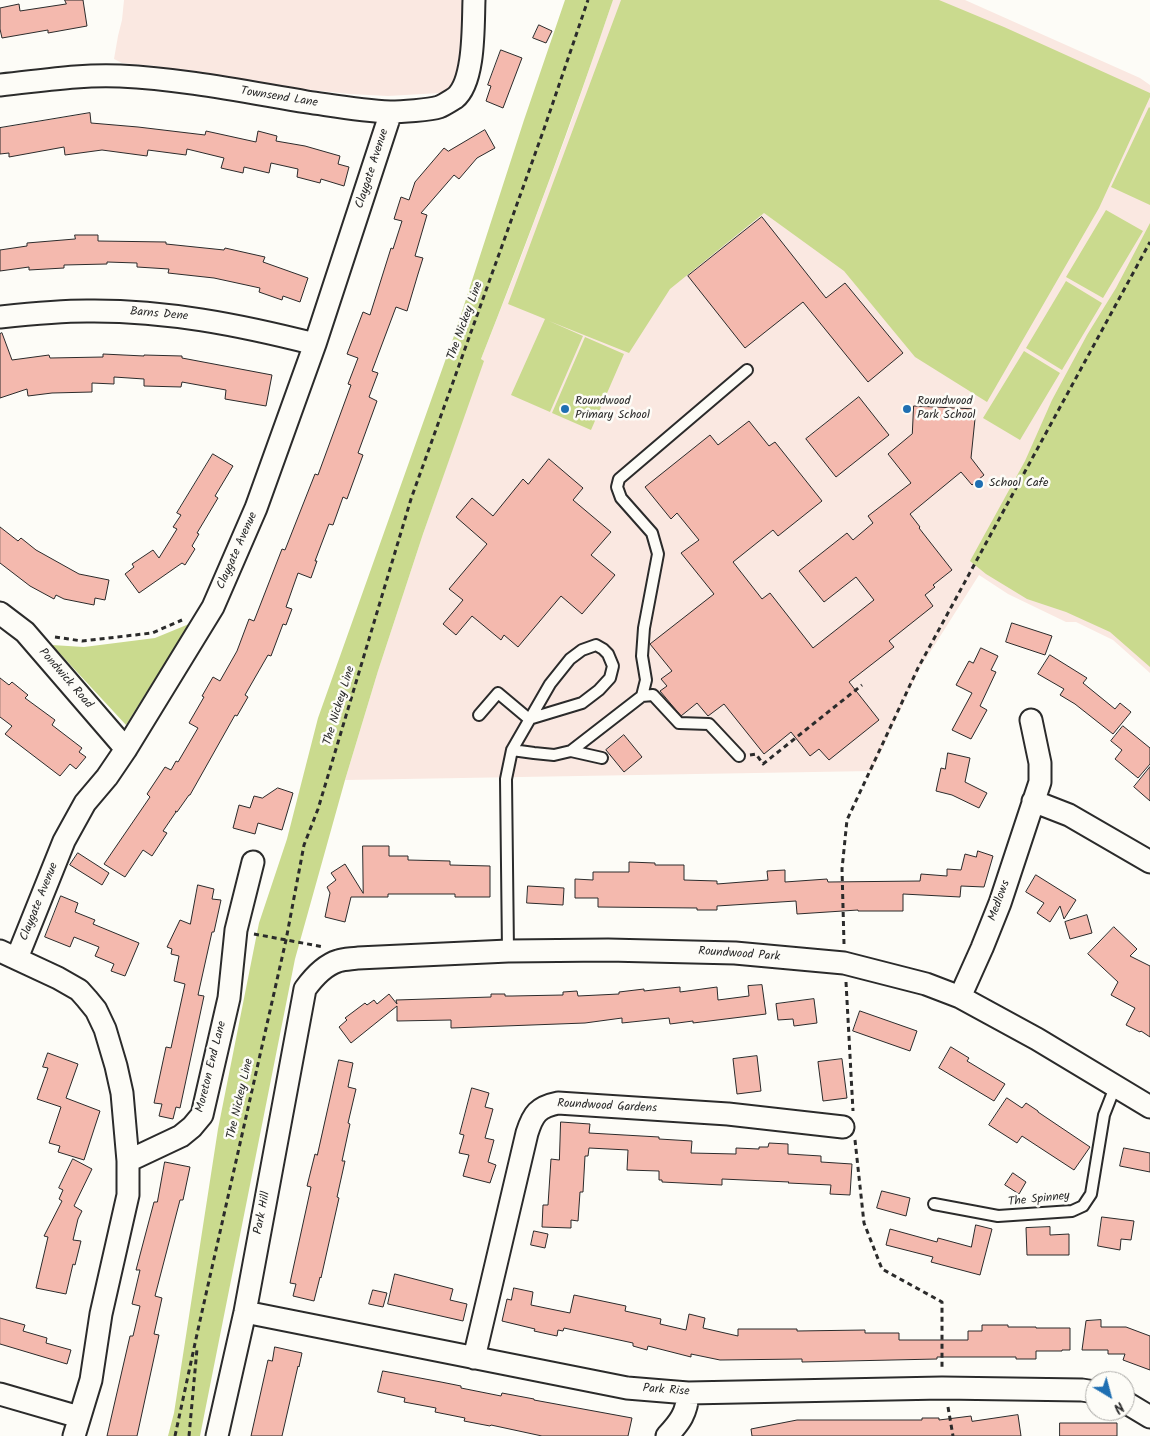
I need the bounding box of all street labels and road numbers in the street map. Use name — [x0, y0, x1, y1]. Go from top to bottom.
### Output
street label: Townsend Lane — [239, 85, 319, 111]
street label: Claygate Avenue — [353, 127, 393, 211]
street label: The Nickey Line — [445, 280, 487, 362]
street label: Barns Dene — [129, 305, 189, 325]
street label: Claygate Avenue — [215, 510, 261, 592]
street label: Pondwick Road — [35, 646, 95, 712]
street label: The Nickey Line — [321, 665, 359, 747]
street label: Claygate Avenue — [18, 861, 62, 943]
street label: Medlows — [986, 879, 1014, 923]
street label: Roundwood Park — [698, 945, 780, 965]
street label: Moreton End Lane — [194, 1020, 230, 1114]
street label: The Nickey Line — [225, 1057, 257, 1141]
street label: Roundwood Gardens — [557, 1097, 657, 1117]
street label: Park Hill — [252, 1190, 274, 1236]
street label: The Spinney — [1007, 1190, 1071, 1210]
street label: Park Rise — [642, 1382, 690, 1400]

